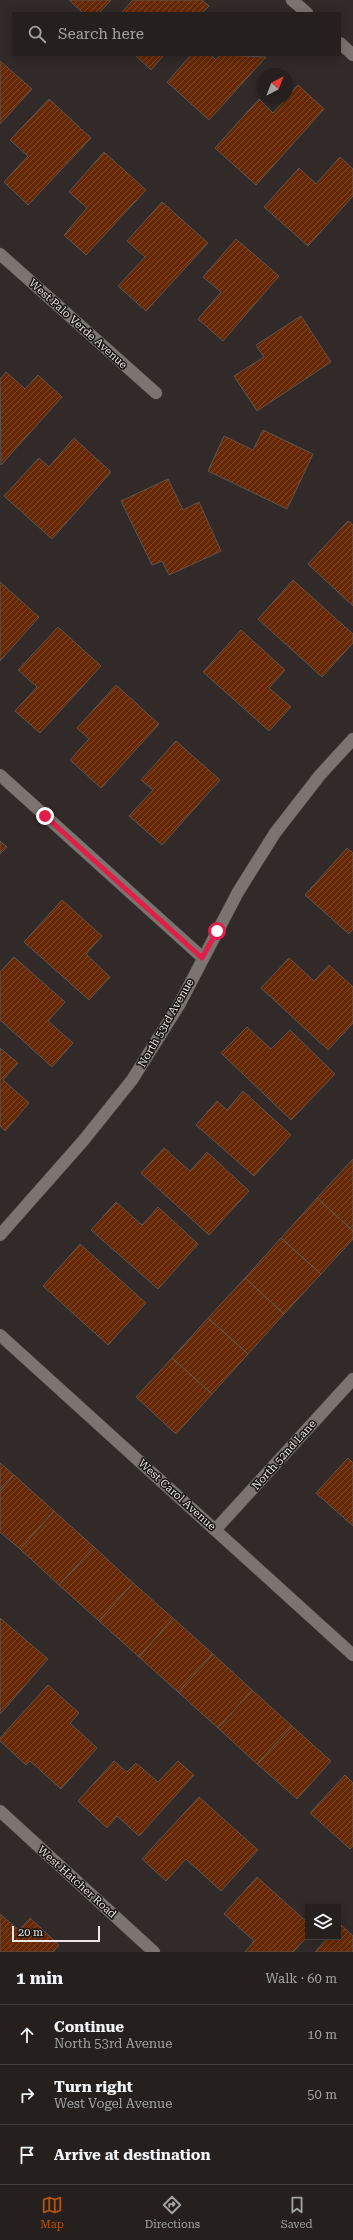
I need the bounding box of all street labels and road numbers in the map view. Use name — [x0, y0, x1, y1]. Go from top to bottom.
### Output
street label: West Palo Verde Avenue — [26, 277, 130, 371]
street label: North 53rd Avenue — [135, 976, 197, 1070]
street label: North 52nd Lane — [249, 1417, 319, 1493]
street label: West Carol Avenue — [136, 1457, 218, 1533]
street label: West Hatcher Road — [35, 1843, 119, 1921]

